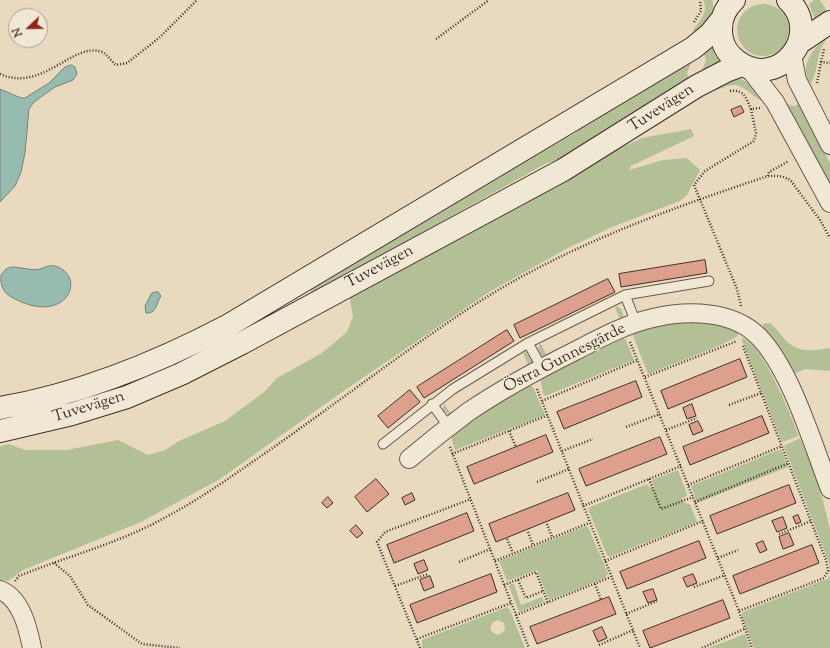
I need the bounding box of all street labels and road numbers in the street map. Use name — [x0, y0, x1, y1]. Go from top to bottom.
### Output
street label: Tuvevägen — [626, 81, 698, 137]
street label: Tuvevägen — [343, 242, 417, 294]
street label: Östra Gunnesgärde — [501, 320, 629, 398]
street label: Tuvevägen — [51, 388, 127, 428]

